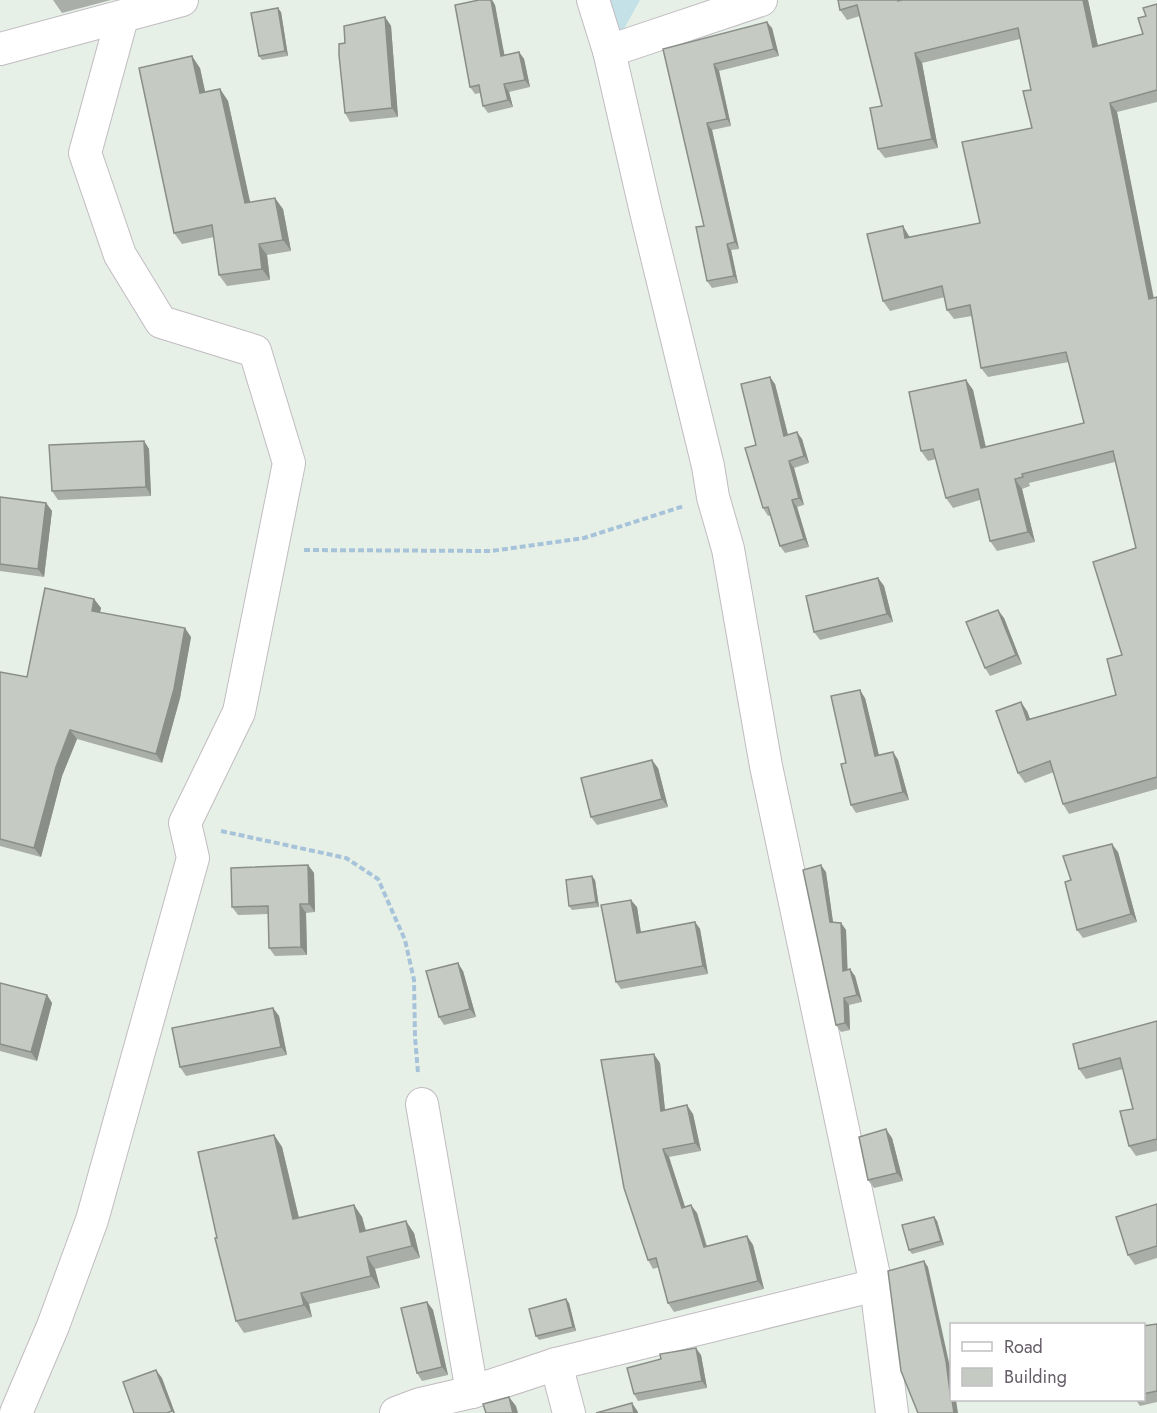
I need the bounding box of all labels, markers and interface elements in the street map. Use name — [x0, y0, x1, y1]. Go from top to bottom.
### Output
legend — [950, 1323, 1145, 1401]
text: Road — [1004, 1334, 1043, 1360]
text: Building — [1004, 1364, 1067, 1390]

